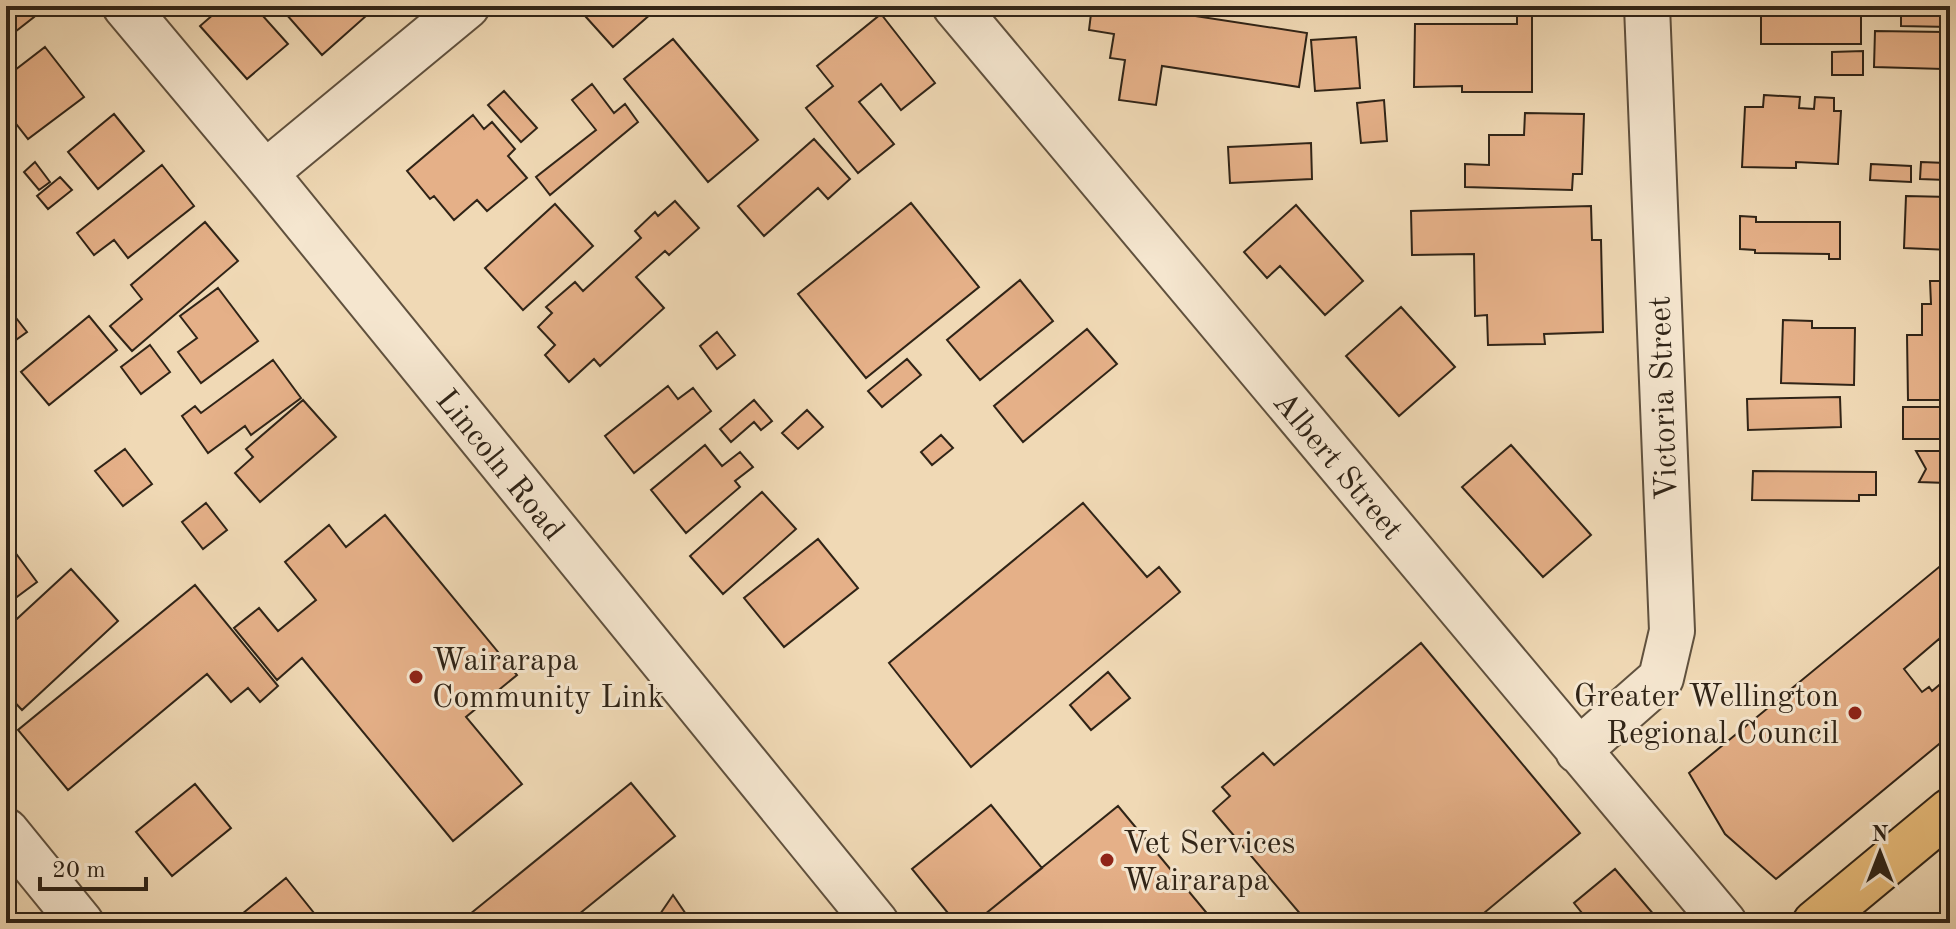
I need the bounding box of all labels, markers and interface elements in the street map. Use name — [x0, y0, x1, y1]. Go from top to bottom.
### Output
street label: Victoria Street — [1645, 295, 1685, 501]
street label: Lincoln Road — [429, 385, 569, 547]
street label: Albert Street — [1266, 387, 1408, 547]
place label: Wairarapa Community Link — [432, 646, 664, 715]
marker: Wairarapa Community Link — [407, 668, 425, 686]
place label: Greater Wellington Regional Council — [1574, 682, 1839, 751]
marker: Greater Wellington Regional Council — [1846, 704, 1864, 722]
north arrow — [1840, 813, 1920, 893]
text: N — [1872, 824, 1889, 846]
place label: Vet Services Wairarapa — [1123, 829, 1295, 898]
scale bar — [40, 841, 146, 891]
marker: Vet Services Wairarapa — [1098, 851, 1116, 869]
text: 20 m — [52, 859, 106, 883]

